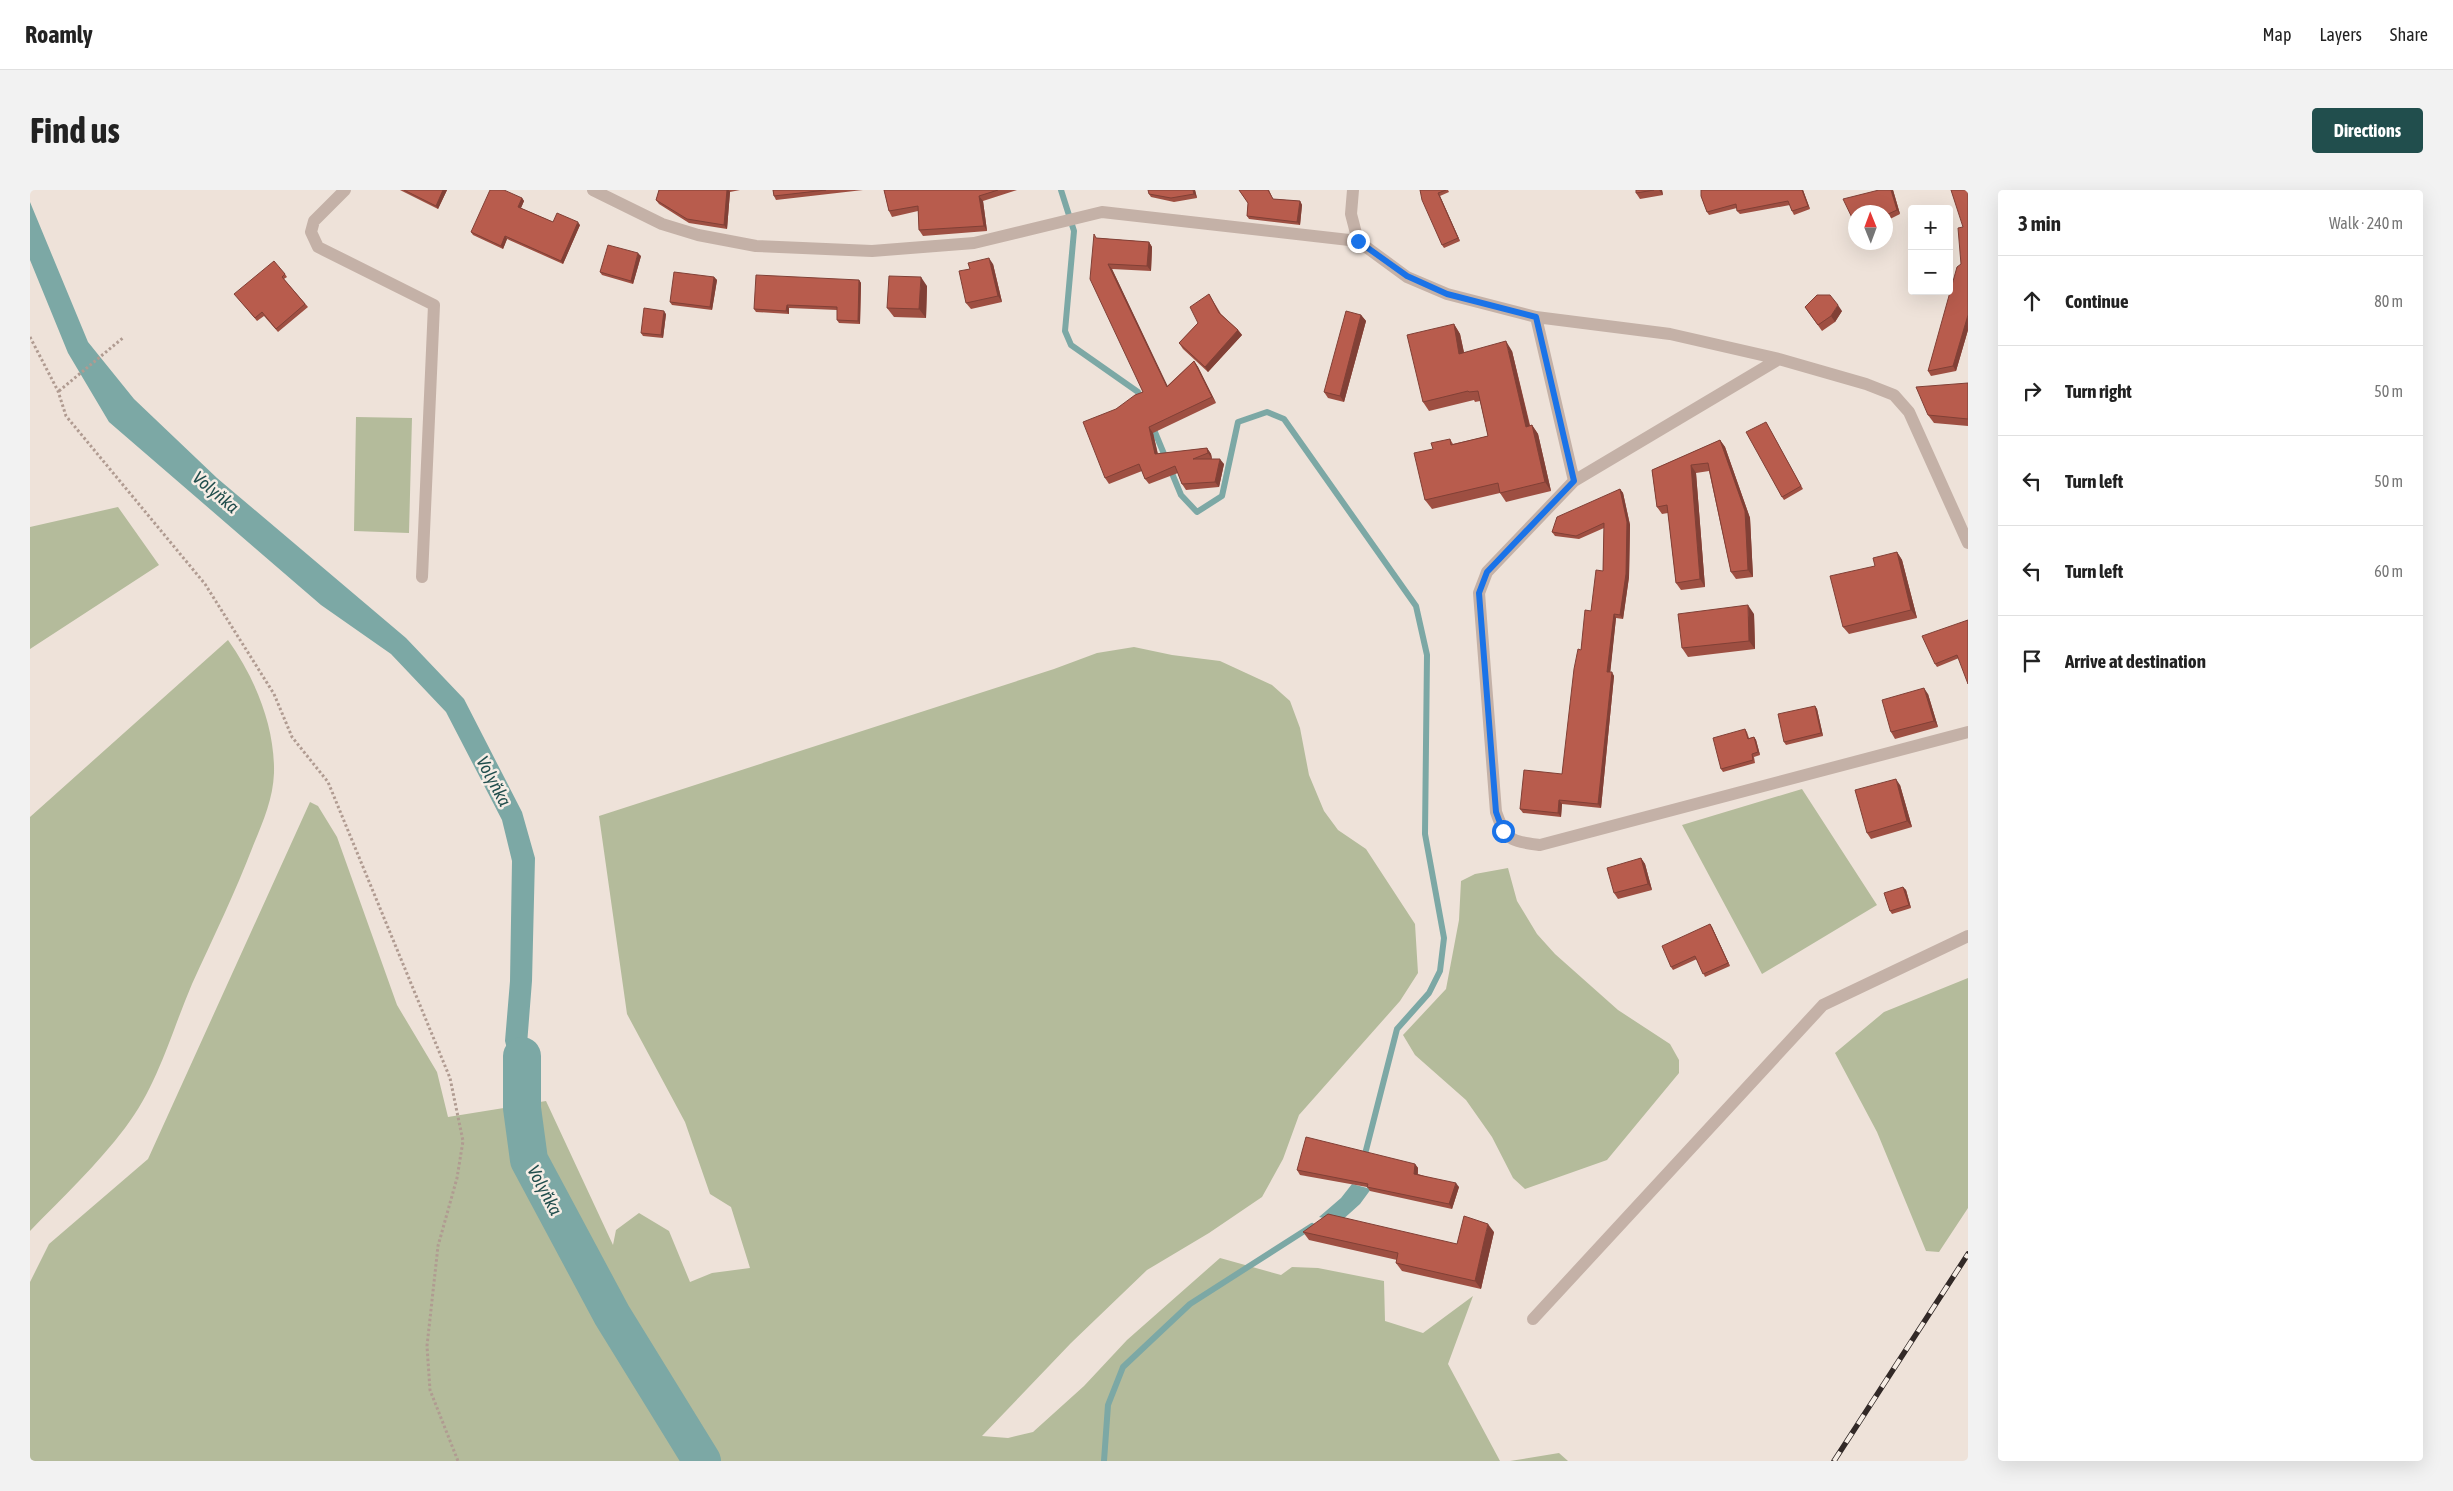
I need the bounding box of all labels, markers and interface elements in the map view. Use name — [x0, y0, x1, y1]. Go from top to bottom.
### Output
text: Roamly — [25, 21, 93, 48]
text: Map — [2262, 24, 2291, 45]
text: Layers — [2319, 24, 2362, 45]
text: Share — [2390, 24, 2428, 45]
button: Directions — [2312, 108, 2423, 153]
text: Find us — [30, 110, 120, 150]
north arrow — [1848, 205, 1893, 250]
map controls — [1908, 205, 1953, 295]
button: + — [1908, 205, 1953, 250]
text: 3 min — [2018, 211, 2061, 235]
text: Walk · 240 m — [2329, 214, 2403, 232]
route end — [1347, 230, 1370, 253]
button: − — [1908, 250, 1953, 295]
icon: ahead — [2018, 287, 2046, 315]
text: Continue — [2065, 290, 2129, 312]
text: 80 m — [2374, 292, 2403, 310]
icon: right — [2018, 377, 2046, 405]
text: Turn right — [2065, 380, 2132, 402]
text: 50 m — [2374, 382, 2403, 400]
water label: Volyňka — [189, 467, 244, 518]
icon: left — [2018, 467, 2046, 495]
text: Turn left — [2065, 470, 2123, 492]
text: 50 m — [2374, 472, 2403, 490]
icon: left — [2018, 557, 2046, 585]
text: Turn left — [2065, 560, 2123, 582]
text: 60 m — [2374, 562, 2403, 580]
icon: arrive — [2018, 647, 2046, 675]
text: Arrive at destination — [2065, 650, 2206, 672]
water label: Volyňka — [472, 752, 516, 810]
route start — [1492, 820, 1515, 843]
water label: Volyňka — [523, 1161, 567, 1219]

